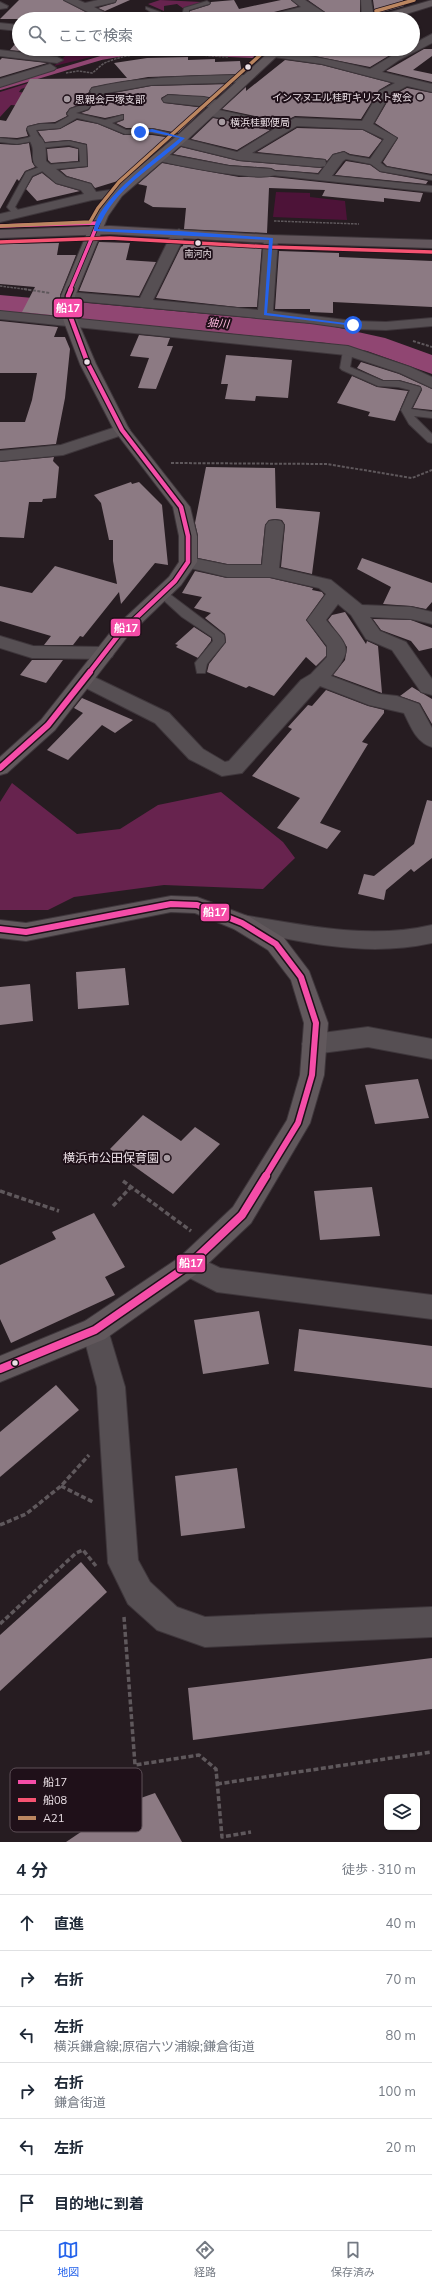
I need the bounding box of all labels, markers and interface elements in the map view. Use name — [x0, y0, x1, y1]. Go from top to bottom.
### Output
search box — [12, 12, 420, 56]
icon: search — [26, 23, 48, 45]
text: ここで検索 — [58, 26, 133, 45]
unlabelled marker — [243, 62, 253, 72]
place label: インマヌエル桂町キリスト教会 — [272, 91, 412, 104]
marker: インマヌエル桂町キリスト教会 — [415, 92, 425, 102]
place label: 思親会戸塚支部 — [75, 93, 145, 106]
marker: 思親会戸塚支部 — [62, 94, 72, 104]
place label: 横浜桂郵便局 — [230, 116, 290, 129]
marker: 横浜桂郵便局 — [217, 117, 227, 127]
route end — [131, 123, 149, 141]
marker: 南河内 — [193, 238, 203, 248]
place label: 南河内 — [184, 248, 212, 259]
line badge: 船17 — [53, 298, 83, 318]
text: 船17 — [56, 301, 80, 315]
water label: 㹨川 — [206, 315, 231, 331]
route start — [344, 316, 362, 334]
unlabelled marker — [82, 357, 92, 367]
line badge: 船17 — [110, 618, 141, 637]
text: 船17 — [114, 621, 138, 635]
line badge: 船17 — [200, 903, 230, 922]
text: 船17 — [203, 905, 227, 919]
place label: 横浜市公田保育園 — [63, 1150, 159, 1165]
marker: 横浜市公田保育園 — [162, 1153, 172, 1163]
line badge: 船17 — [176, 1254, 206, 1273]
text: 船17 — [179, 1256, 203, 1270]
unlabelled marker — [10, 1358, 20, 1368]
legend — [10, 1768, 142, 1832]
text: 船17 — [43, 1775, 67, 1789]
text: 船08 — [43, 1793, 68, 1807]
map controls — [384, 1794, 420, 1830]
button: layers — [384, 1794, 420, 1830]
text: A21 — [43, 1811, 64, 1825]
text: 4 分 — [16, 1859, 48, 1880]
text: 徒歩 · 310 m — [342, 1861, 416, 1877]
icon: ahead — [16, 1912, 38, 1934]
text: 直進 — [54, 1914, 84, 1933]
text: 40 m — [386, 1915, 416, 1931]
icon: right — [16, 1968, 38, 1990]
text: 右折 — [54, 1970, 84, 1989]
text: 70 m — [386, 1971, 416, 1987]
text: 左折 — [54, 2017, 84, 2036]
icon: left — [16, 2024, 38, 2046]
text: 80 m — [386, 2027, 416, 2043]
text: 横浜鎌倉線;原宿六ツ浦線;鎌倉街道 — [54, 2038, 255, 2054]
text: 右折 — [54, 2073, 84, 2092]
icon: right — [16, 2080, 38, 2102]
text: 100 m — [378, 2083, 416, 2099]
text: 鎌倉街道 — [54, 2094, 106, 2110]
icon: left — [16, 2136, 38, 2158]
text: 左折 — [54, 2138, 84, 2157]
text: 20 m — [386, 2139, 416, 2155]
icon: arrive — [16, 2192, 38, 2214]
text: 目的地に到着 — [54, 2194, 144, 2213]
tab: 地図 — [57, 2239, 79, 2279]
tab: 経路 — [194, 2239, 216, 2279]
tab: 保存済み — [331, 2239, 375, 2279]

